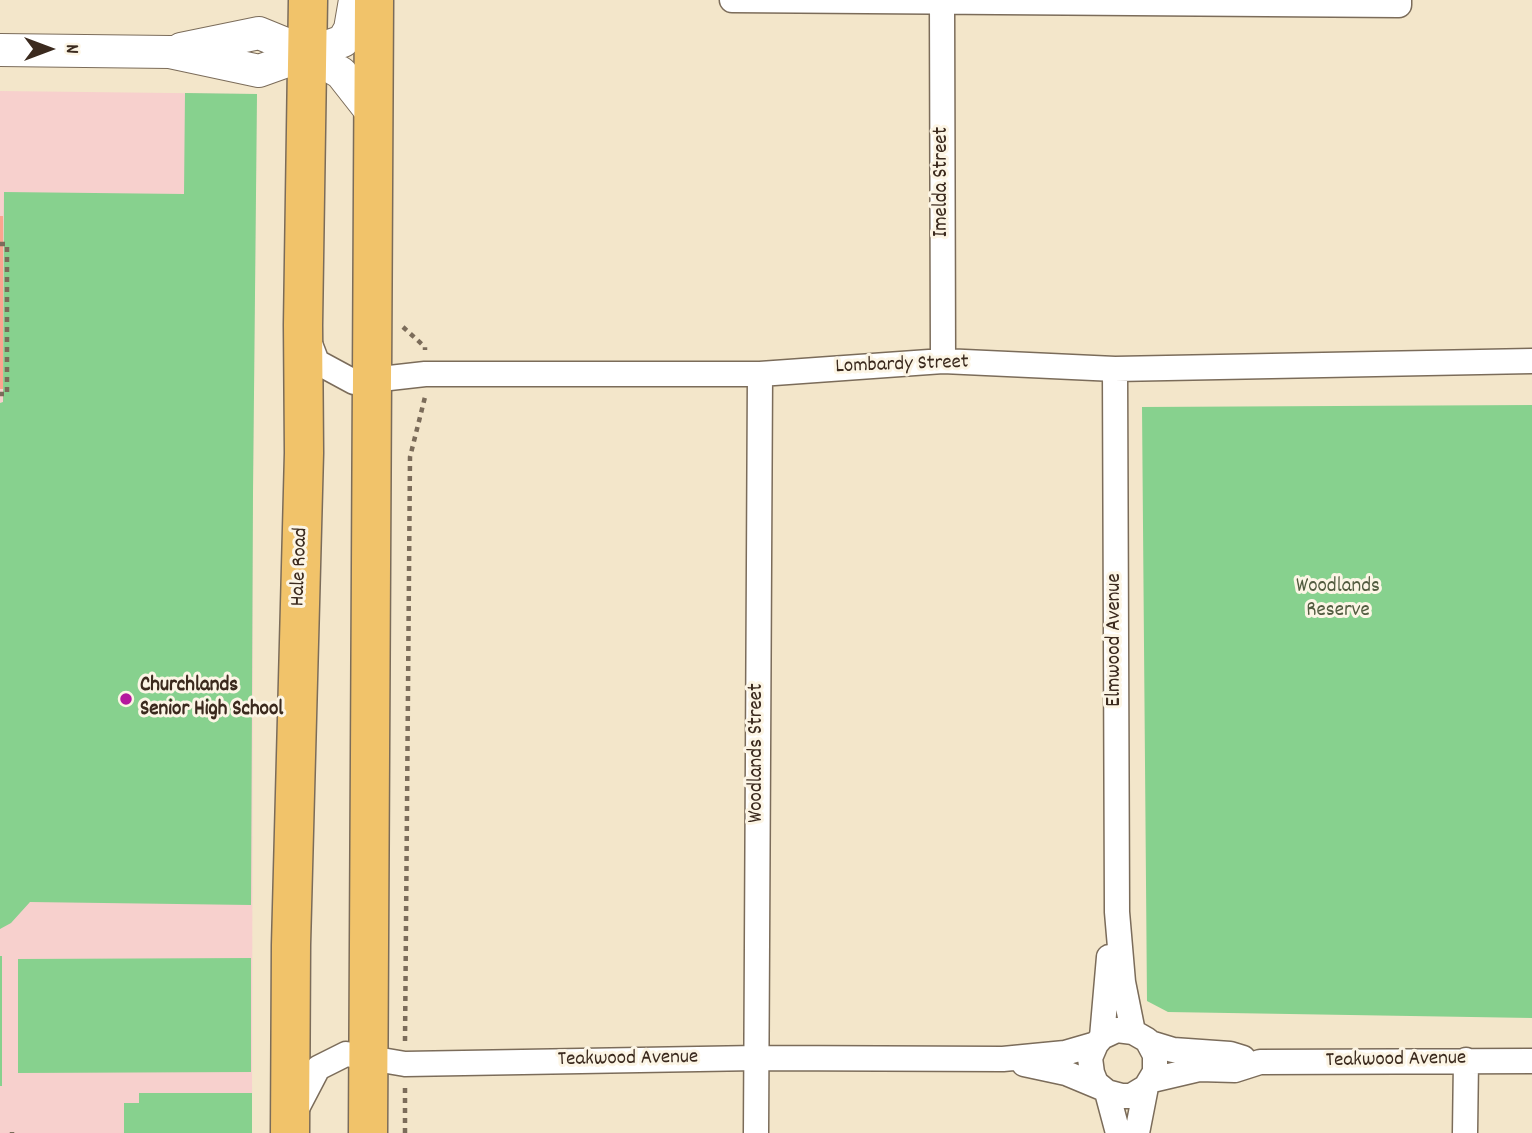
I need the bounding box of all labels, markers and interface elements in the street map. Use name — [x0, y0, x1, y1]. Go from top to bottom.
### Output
north arrow — [14, 14, 84, 84]
text: N — [57, 44, 84, 54]
street label: Imelda Street — [930, 127, 956, 237]
street label: Lombardy Street — [835, 351, 969, 381]
street label: Hale Road — [287, 527, 315, 607]
street label: Elmwood Avenue — [1103, 573, 1129, 707]
park label: Woodlands Reserve — [1296, 575, 1380, 625]
place label: Churchlands Senior High School — [140, 674, 283, 724]
street label: Woodlands Street — [745, 683, 771, 823]
marker: Churchlands Senior High School — [118, 691, 134, 707]
street label: Teakwood Avenue — [558, 1046, 698, 1074]
street label: Teakwood Avenue — [1326, 1047, 1466, 1075]

